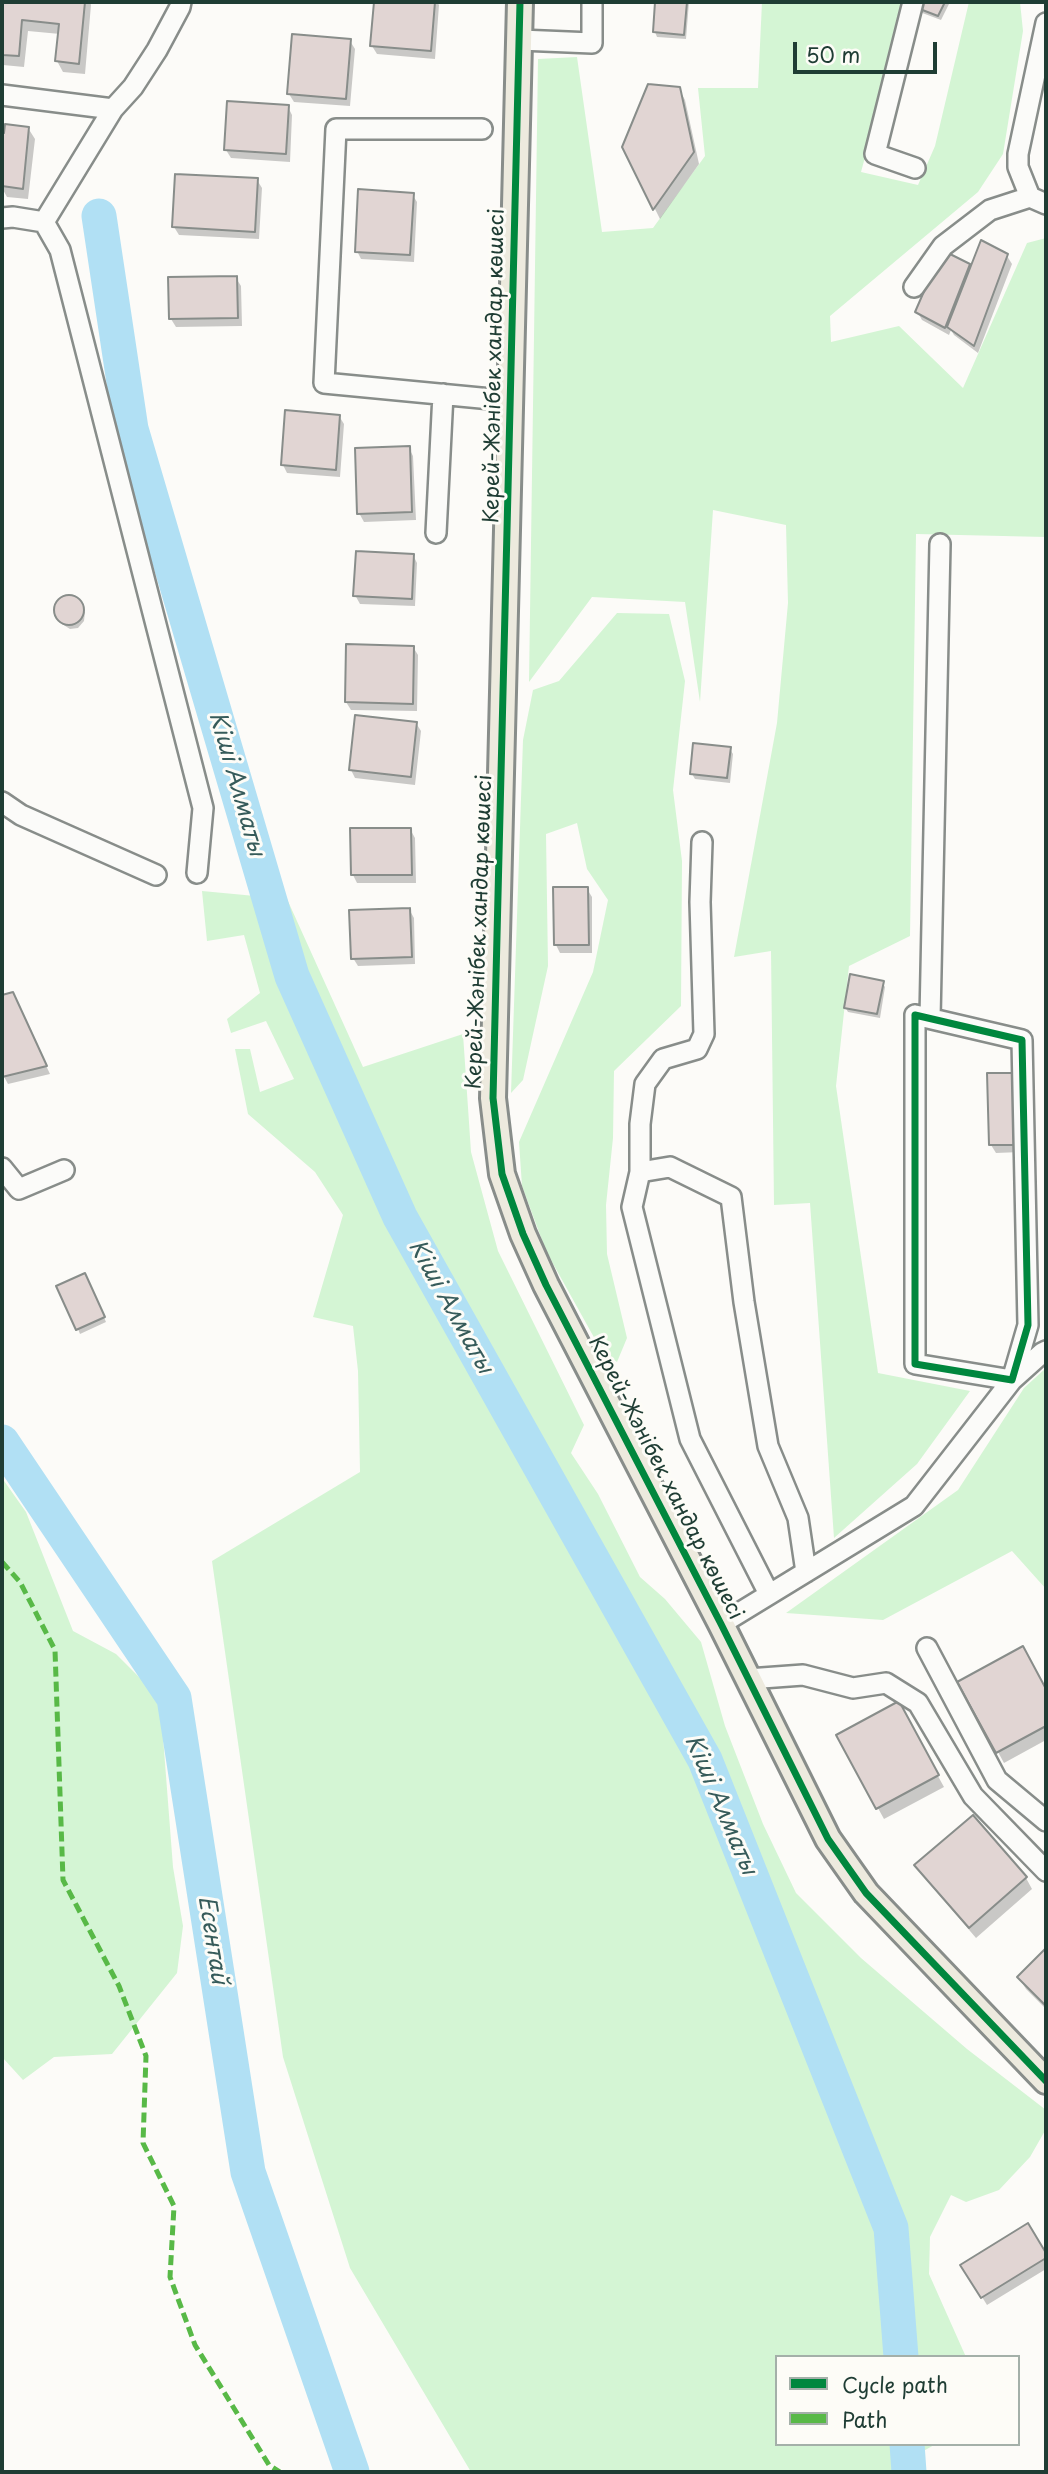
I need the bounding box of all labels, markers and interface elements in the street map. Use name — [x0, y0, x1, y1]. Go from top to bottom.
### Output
scale bar — [796, 28, 940, 72]
text: 50 m — [806, 38, 860, 70]
street label: Керей-Жәнібек хандар көшесі — [480, 208, 510, 524]
water label: Кіші Алматы — [202, 709, 270, 859]
street label: Керей-Жәнібек хандар көшесі — [462, 774, 498, 1090]
water label: Кіші Алматы — [402, 1235, 498, 1379]
street label: Керей-Жәнібек хандар көшесі — [582, 1332, 748, 1624]
water label: Кіші Алматы — [678, 1731, 762, 1879]
water label: Есентай — [191, 1894, 233, 1986]
legend — [775, 2355, 1020, 2446]
text: Cycle path — [842, 2368, 948, 2400]
text: Path — [842, 2403, 887, 2435]

